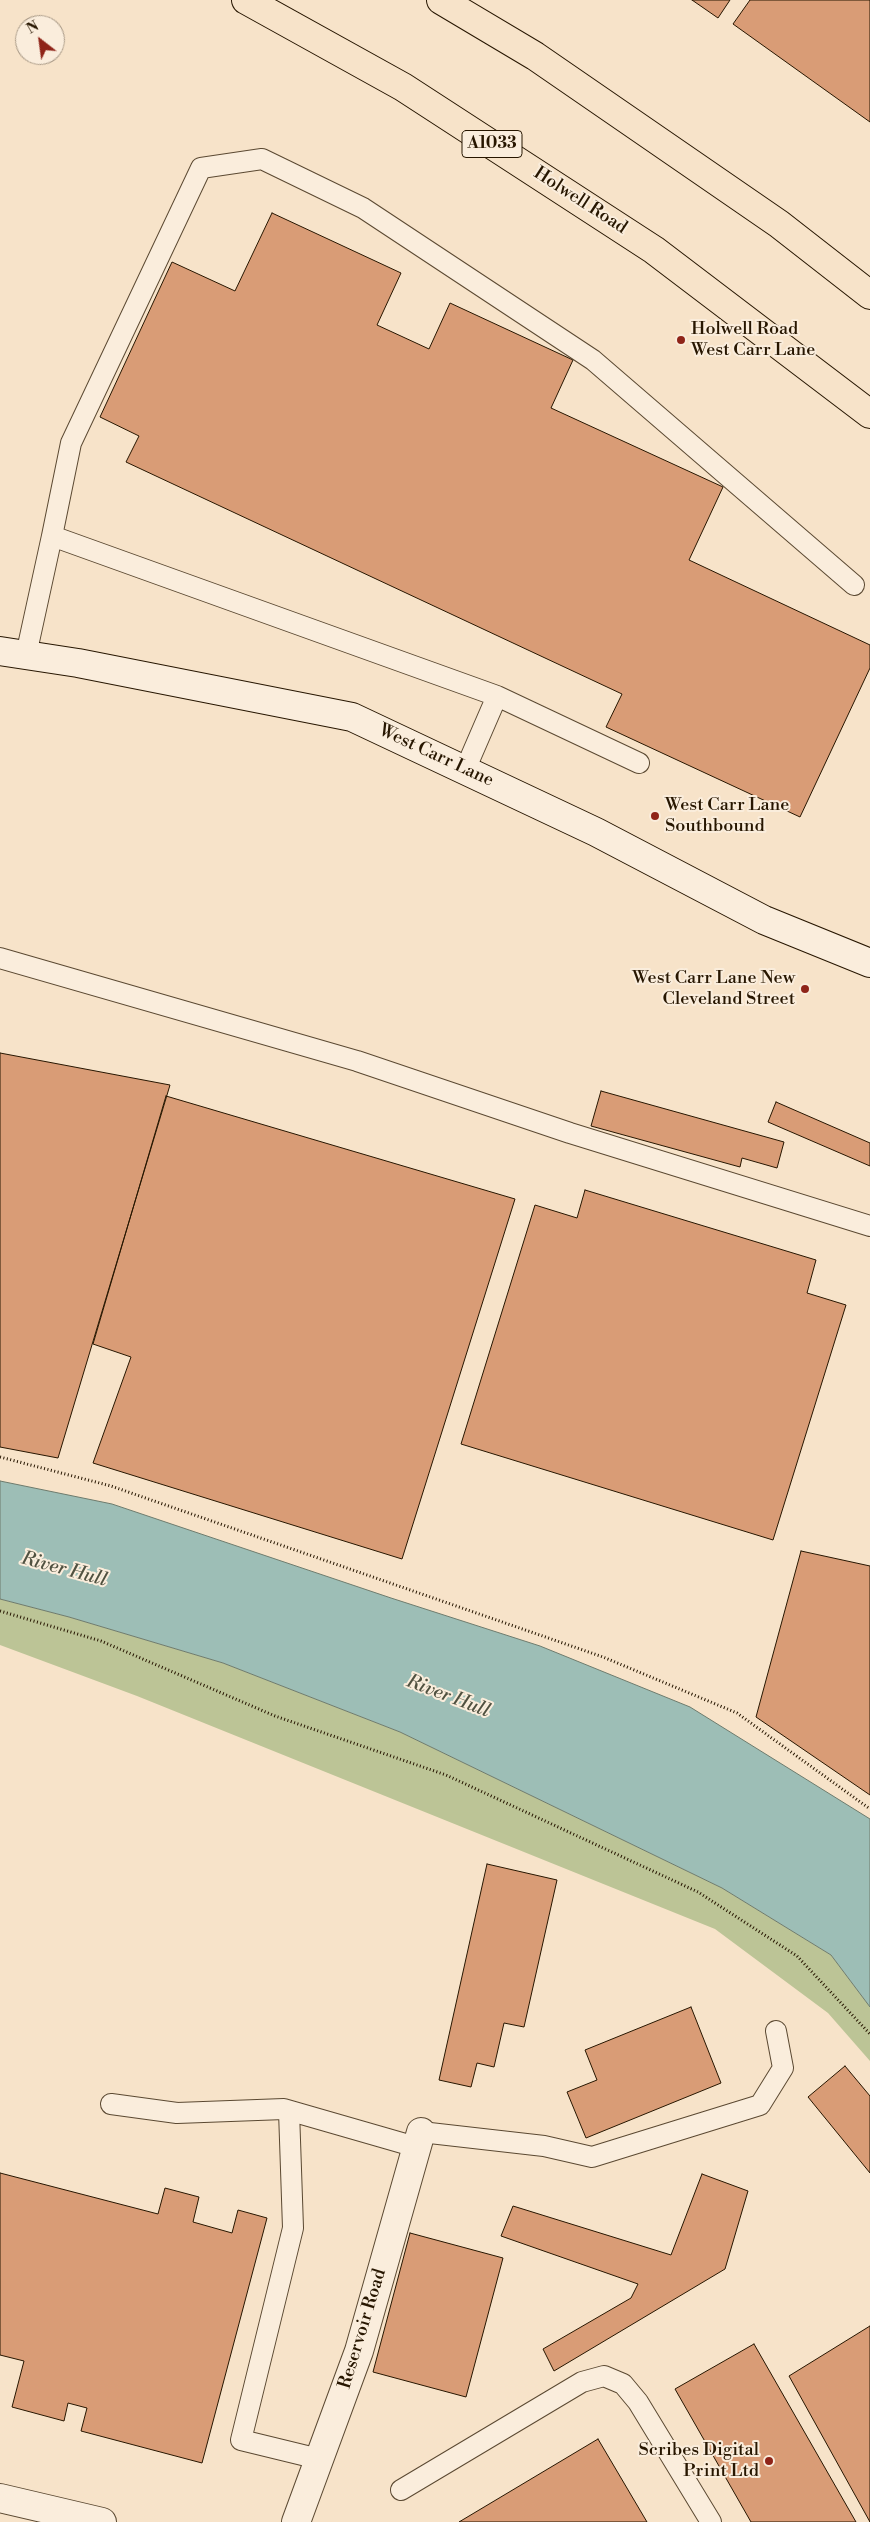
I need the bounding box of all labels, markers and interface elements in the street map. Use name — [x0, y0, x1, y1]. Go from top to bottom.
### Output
north arrow — [15, 15, 65, 65]
text: N — [24, 17, 42, 38]
road number: A1033 — [462, 130, 522, 158]
street label: Holwell Road — [529, 163, 631, 239]
place label: Holwell Road West Carr Lane — [691, 319, 815, 362]
marker: Holwell Road West Carr Lane — [675, 334, 687, 346]
street label: West Carr Lane — [375, 720, 497, 792]
place label: West Carr Lane Southbound — [665, 795, 789, 838]
marker: West Carr Lane Southbound — [649, 810, 661, 822]
place label: West Carr Lane New Cleveland Street — [632, 968, 795, 1011]
marker: West Carr Lane New Cleveland Street — [799, 983, 811, 995]
water label: River Hull — [19, 1548, 109, 1592]
water label: River Hull — [403, 1671, 493, 1723]
street label: Reservoir Road — [334, 2266, 392, 2392]
place label: Scribes Digital Print Ltd — [638, 2440, 759, 2482]
marker: Scribes Digital Print Ltd — [763, 2455, 775, 2467]

